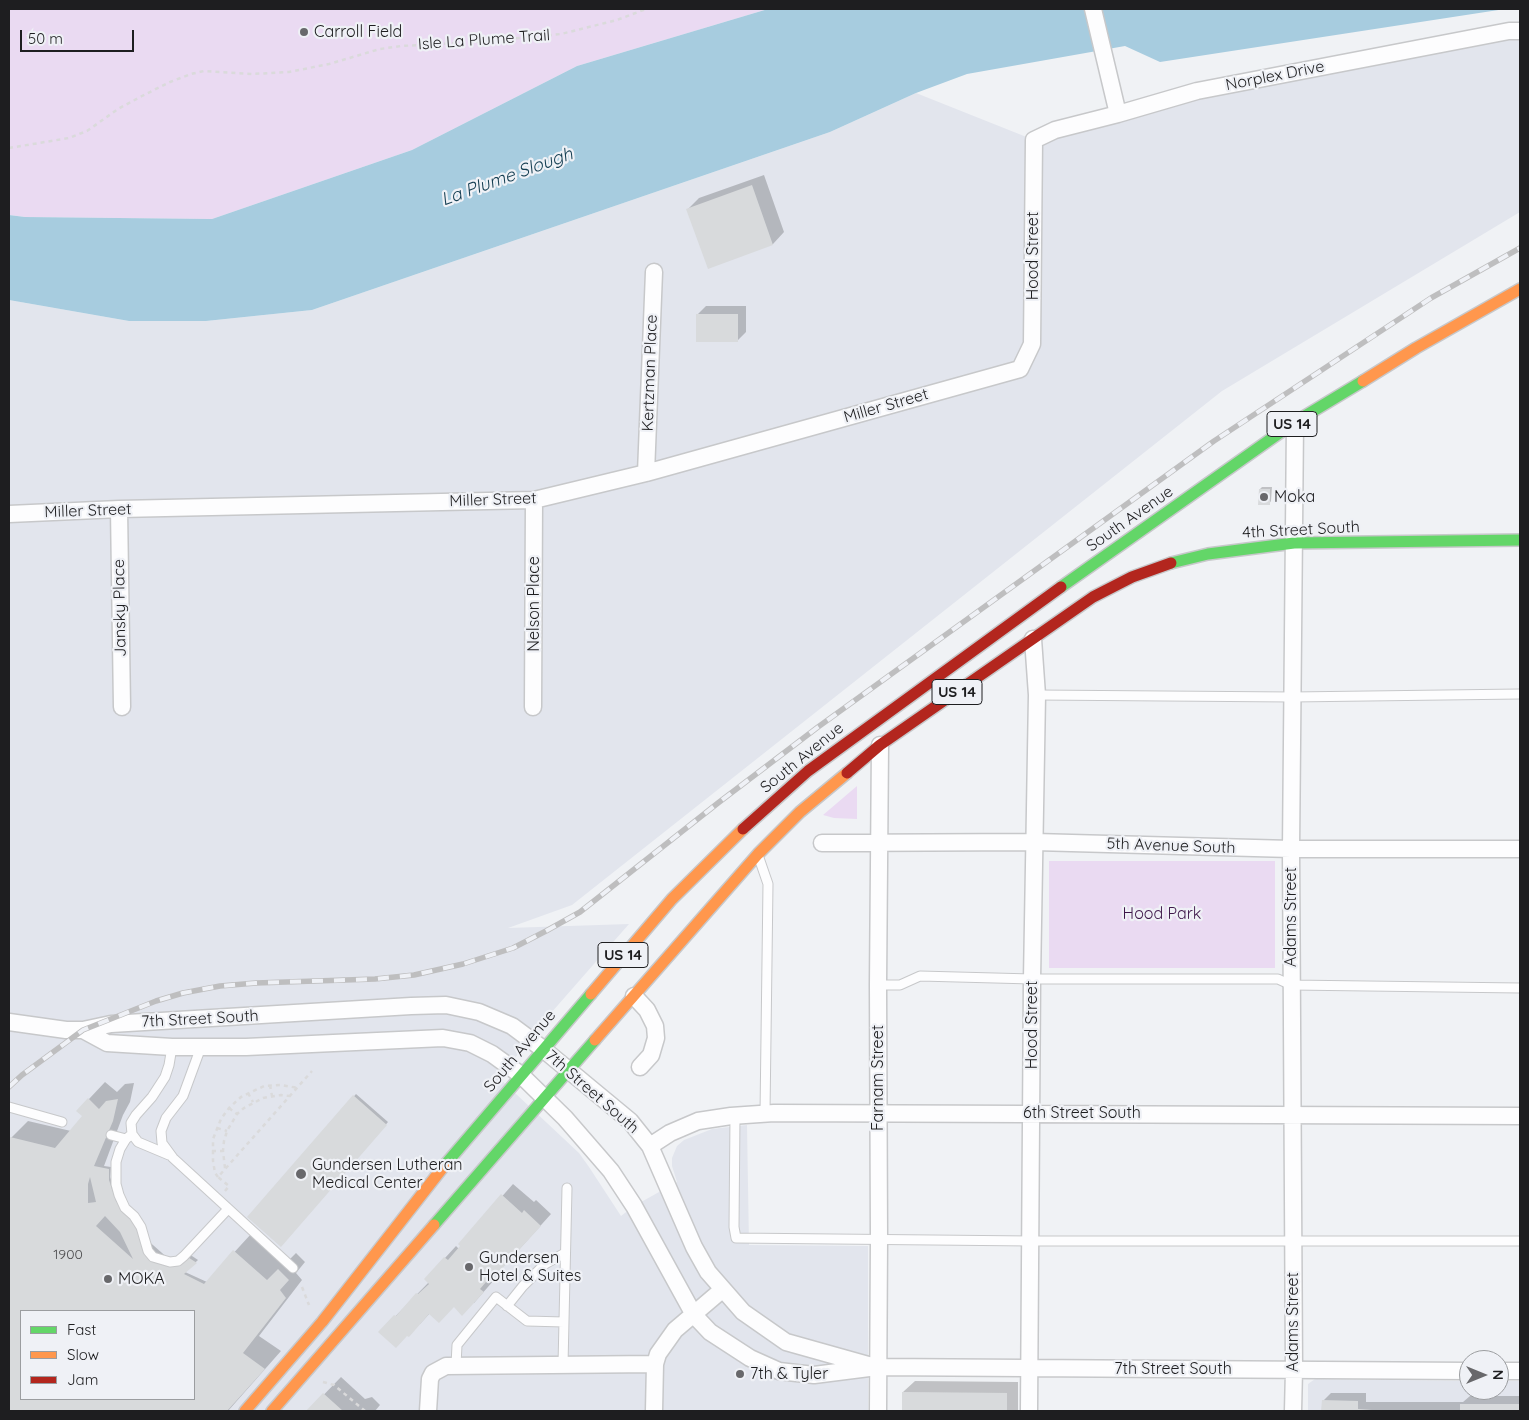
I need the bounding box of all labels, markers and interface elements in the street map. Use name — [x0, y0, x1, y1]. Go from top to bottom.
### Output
scale bar — [22, 20, 136, 52]
place label: Carroll Field — [314, 22, 402, 42]
marker: Carroll Field — [298, 26, 310, 38]
street label: Isle La Plume Trail — [417, 26, 551, 54]
text: 50 m — [28, 29, 63, 48]
street label: Norplex Drive — [1224, 57, 1326, 95]
water label: La Plume Slough — [438, 143, 576, 211]
street label: Hood Street — [1023, 212, 1043, 300]
street label: Kertzman Place — [638, 314, 662, 432]
street label: Miller Street — [841, 385, 931, 427]
road number: US 14 — [1267, 412, 1317, 436]
street label: South Avenue — [1083, 482, 1177, 556]
place label: Moka — [1274, 487, 1315, 507]
street label: Miller Street — [449, 489, 537, 511]
marker: Moka — [1258, 491, 1270, 503]
street label: Miller Street — [44, 500, 132, 522]
street label: 4th Street South — [1242, 517, 1360, 543]
street label: Nelson Place — [524, 556, 544, 652]
street label: Jansky Place — [110, 559, 130, 657]
road number: US 14 — [932, 680, 982, 704]
street label: South Avenue — [757, 719, 847, 797]
street label: 5th Avenue South — [1106, 834, 1236, 858]
street label: Adams Street — [1281, 867, 1301, 967]
park label: Hood Park — [1123, 904, 1201, 924]
road number: US 14 — [598, 942, 648, 968]
street label: Hood Street — [1022, 981, 1042, 1069]
street label: 7th Street South — [141, 1006, 259, 1032]
street label: South Avenue — [480, 1006, 560, 1096]
street label: Farnam Street — [868, 1025, 888, 1131]
street label: 7th Street South — [541, 1046, 643, 1138]
street label: 6th Street South — [1023, 1103, 1141, 1123]
place label: Gundersen Lutheran Medical Center — [312, 1155, 463, 1193]
marker: Gundersen Lutheran Medical Center — [294, 1167, 308, 1181]
house number: 1900 — [53, 1247, 83, 1263]
place label: Gundersen Hotel & Suites — [479, 1248, 581, 1286]
marker: Gundersen Hotel & Suites — [463, 1261, 475, 1273]
place label: MOKA — [118, 1269, 165, 1289]
street label: Adams Street — [1283, 1272, 1303, 1372]
marker: MOKA — [102, 1273, 114, 1285]
legend — [20, 1310, 195, 1400]
text: Fast — [67, 1320, 96, 1339]
text: Slow — [67, 1345, 99, 1364]
north arrow — [1459, 1350, 1509, 1400]
street label: 7th Street South — [1114, 1359, 1232, 1379]
place label: 7th & Tyler — [750, 1364, 828, 1384]
marker: 7th & Tyler — [734, 1368, 746, 1380]
text: Jam — [67, 1370, 98, 1389]
text: N — [1489, 1370, 1507, 1380]

